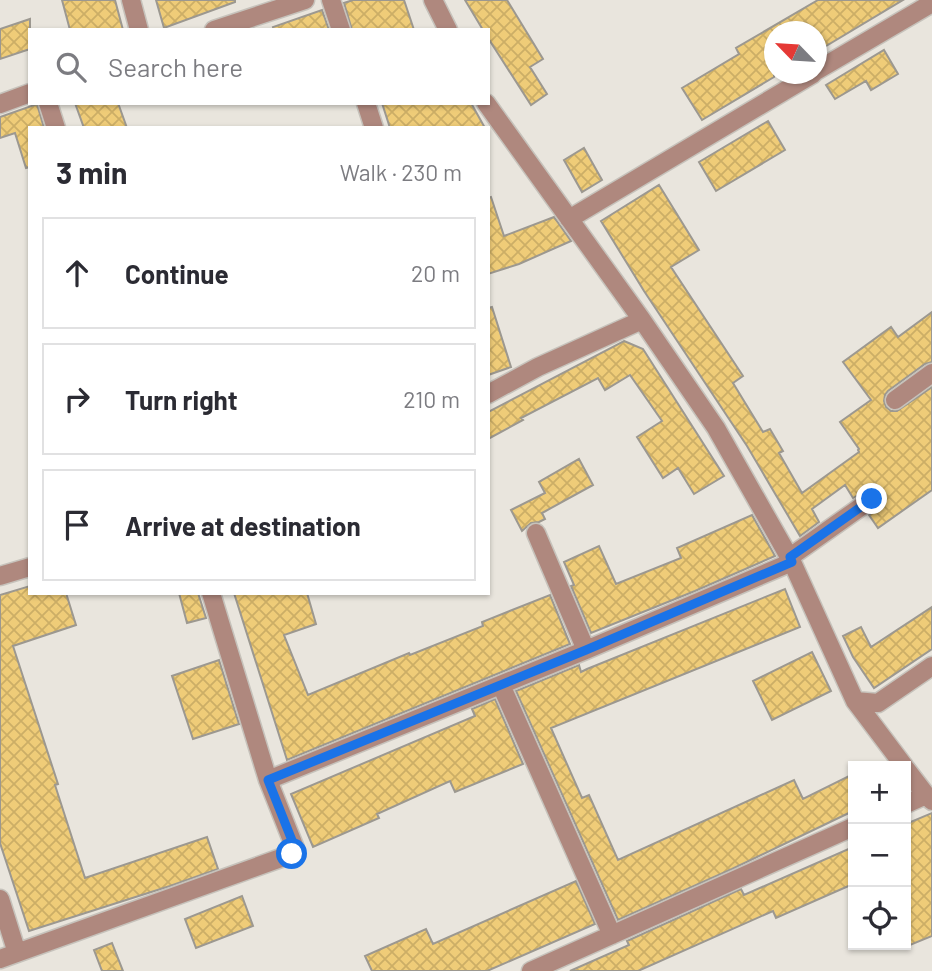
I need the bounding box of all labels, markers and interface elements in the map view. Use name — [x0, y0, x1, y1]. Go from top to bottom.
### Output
north arrow — [764, 21, 827, 84]
search box — [28, 28, 490, 105]
icon: search — [52, 48, 90, 86]
text: Search here — [108, 51, 243, 82]
text: 3 min — [56, 154, 127, 190]
text: Walk · 230 m — [340, 158, 462, 186]
icon: ahead — [58, 254, 96, 292]
text: Continue — [125, 258, 229, 289]
text: 20 m — [411, 259, 460, 287]
icon: right — [58, 380, 96, 418]
text: Turn right — [125, 384, 238, 415]
text: 210 m — [403, 385, 460, 413]
route end — [856, 483, 887, 514]
icon: arrive — [58, 506, 96, 544]
text: Arrive at destination — [125, 510, 361, 541]
map controls — [848, 761, 911, 950]
button: + — [848, 761, 911, 824]
button: − — [848, 824, 911, 887]
route start — [276, 838, 307, 869]
button: locate — [848, 887, 911, 950]

